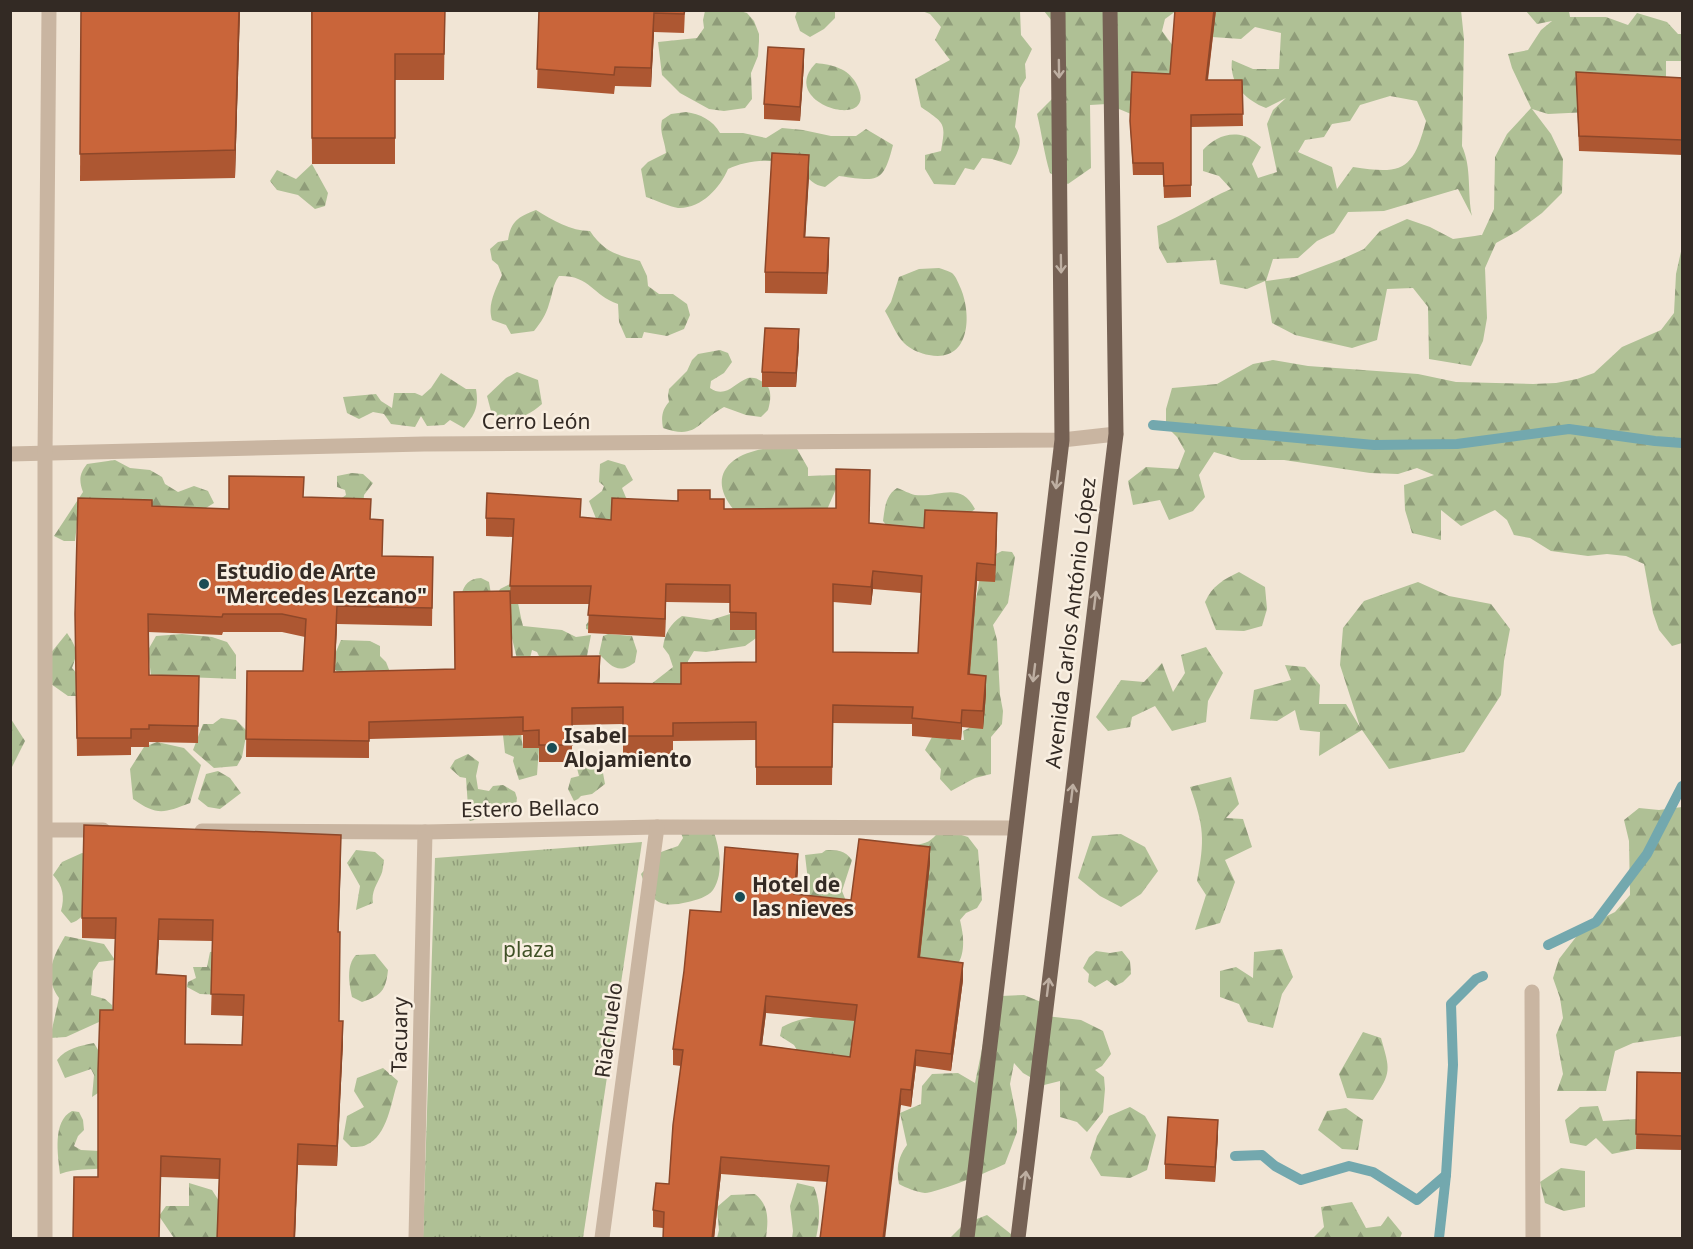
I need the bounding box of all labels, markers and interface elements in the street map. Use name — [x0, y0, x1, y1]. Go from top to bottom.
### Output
one-way arrow — [1053, 58, 1065, 78]
one-way arrow — [1055, 253, 1066, 273]
street label: Cerro León — [482, 407, 590, 435]
one-way arrow — [1052, 469, 1063, 489]
street label: Avenida Carlos António López — [1038, 476, 1102, 770]
place label: Estudio de Arte "Mercedes Lezcano" — [216, 557, 427, 609]
marker: Estudio de Arte "Mercedes Lezcano" — [197, 577, 211, 591]
one-way arrow — [1090, 590, 1101, 610]
one-way arrow — [1028, 663, 1039, 683]
place label: Isabel Alojamiento — [564, 721, 692, 773]
marker: Isabel Alojamiento — [545, 741, 559, 755]
one-way arrow — [1067, 784, 1078, 804]
street label: Estero Bellaco — [461, 793, 599, 823]
place label: Hotel de las nieves — [752, 870, 854, 922]
marker: Hotel de las nieves — [733, 890, 747, 904]
park label: plaza — [503, 935, 555, 963]
one-way arrow — [1043, 977, 1054, 997]
street label: Riachuelo — [587, 980, 629, 1079]
street label: Tacuary — [384, 996, 414, 1073]
one-way arrow — [1020, 1171, 1031, 1191]

